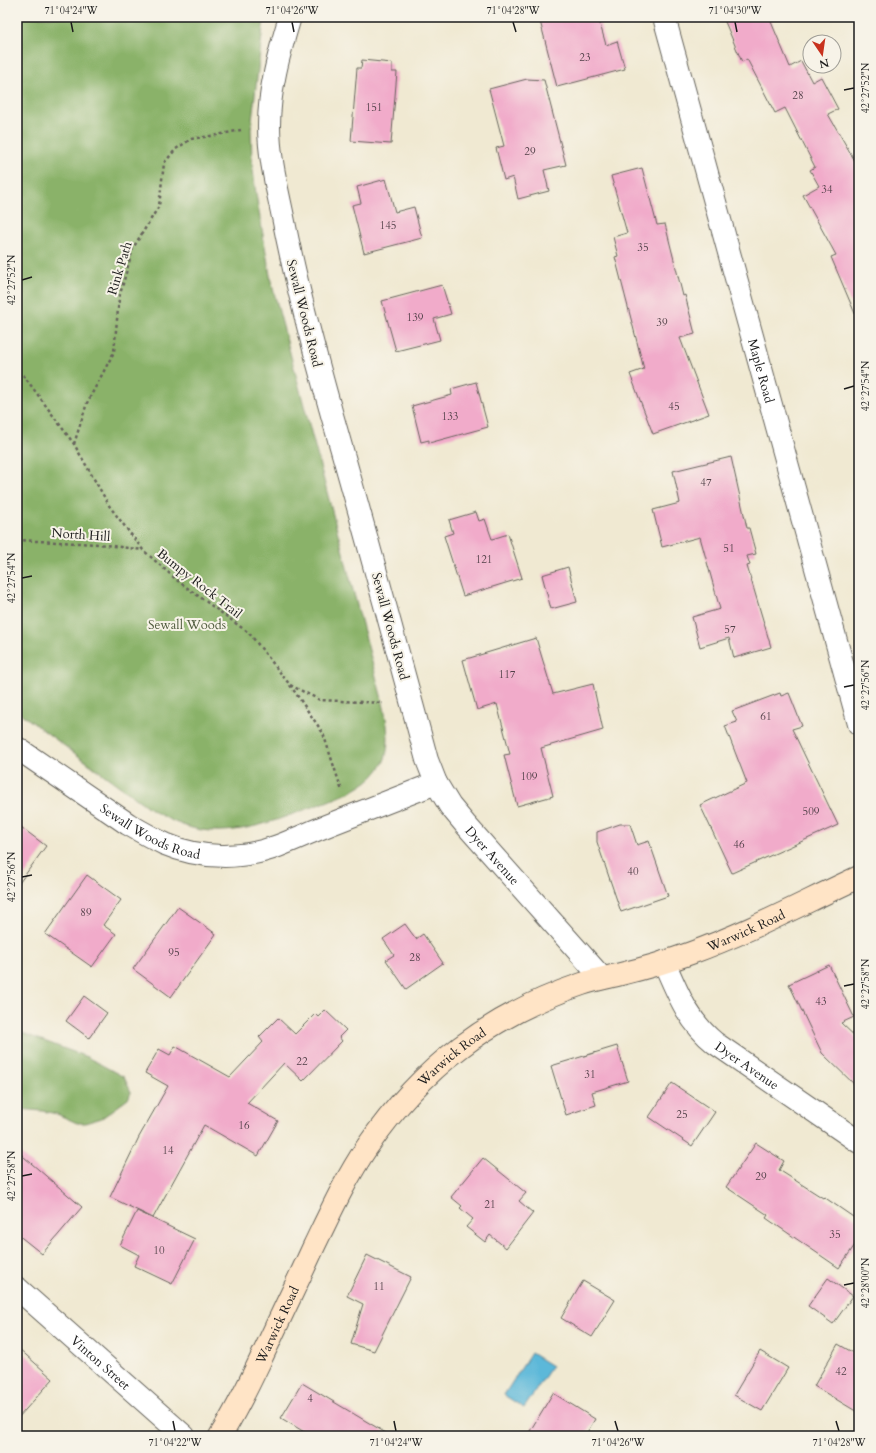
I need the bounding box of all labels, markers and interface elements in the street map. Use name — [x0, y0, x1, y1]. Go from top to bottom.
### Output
text: 71°04'24"W — [44, 4, 99, 18]
text: 71°04'26"W — [265, 4, 320, 18]
text: 71°04'28"W — [486, 4, 541, 18]
text: 71°04'30"W — [708, 4, 763, 18]
north arrow — [802, 34, 842, 74]
house number: 23 — [579, 50, 591, 65]
text: N — [817, 55, 830, 72]
text: 42°27'52"N — [859, 62, 873, 113]
house number: 28 — [792, 88, 804, 103]
house number: 151 — [366, 100, 382, 115]
house number: 29 — [524, 144, 536, 159]
house number: 34 — [821, 182, 833, 197]
house number: 145 — [380, 218, 396, 233]
street label: Rink Path — [103, 239, 137, 297]
house number: 35 — [637, 240, 649, 255]
text: 42°27'52"N — [5, 254, 19, 305]
street label: Sewall Woods Road — [282, 258, 326, 369]
house number: 139 — [407, 310, 424, 325]
house number: 39 — [656, 315, 668, 330]
street label: Maple Road — [743, 337, 778, 405]
text: 42°27'54"N — [859, 360, 873, 411]
house number: 45 — [668, 399, 680, 414]
house number: 133 — [442, 409, 459, 424]
house number: 47 — [700, 475, 712, 490]
street label: North Hill — [51, 524, 112, 546]
house number: 51 — [723, 541, 735, 556]
street label: Bumpy Rock Trail — [153, 545, 246, 623]
text: 42°27'54"N — [5, 552, 19, 603]
house number: 121 — [476, 552, 492, 567]
street label: Sewall Woods Road — [367, 571, 413, 682]
park label: Sewall Woods — [148, 616, 226, 634]
house number: 57 — [724, 622, 736, 637]
text: 42°27'56"N — [859, 659, 873, 710]
house number: 117 — [499, 667, 516, 682]
house number: 61 — [760, 709, 772, 724]
house number: 109 — [521, 769, 538, 784]
street label: Sewall Woods Road — [96, 799, 202, 864]
house number: 509 — [803, 804, 820, 819]
street label: Dyer Avenue — [461, 822, 523, 889]
house number: 46 — [733, 837, 745, 852]
text: 42°27'56"N — [5, 851, 19, 902]
house number: 40 — [627, 864, 639, 879]
house number: 89 — [80, 905, 92, 920]
street label: Warwick Road — [703, 906, 788, 957]
house number: 95 — [168, 945, 180, 960]
house number: 28 — [409, 950, 421, 965]
text: 42°27'58"N — [859, 958, 873, 1009]
house number: 43 — [815, 994, 827, 1009]
street label: Warwick Road — [413, 1024, 490, 1091]
street label: Dyer Avenue — [711, 1038, 782, 1094]
house number: 22 — [296, 1054, 308, 1069]
house number: 31 — [584, 1067, 596, 1082]
house number: 25 — [676, 1107, 688, 1122]
house number: 16 — [238, 1118, 250, 1133]
house number: 14 — [162, 1143, 174, 1158]
text: 42°27'58"N — [5, 1150, 19, 1201]
house number: 29 — [755, 1169, 767, 1184]
house number: 21 — [484, 1197, 496, 1212]
house number: 35 — [829, 1227, 841, 1242]
house number: 10 — [153, 1243, 165, 1258]
text: 42°28'00"N — [859, 1257, 873, 1308]
house number: 11 — [373, 1279, 385, 1294]
street label: Warwick Road — [251, 1283, 304, 1368]
street label: Vinton Street — [67, 1332, 134, 1394]
house number: 42 — [835, 1364, 847, 1379]
house number: 4 — [307, 1391, 313, 1406]
text: 71°04'22"W — [148, 1436, 203, 1450]
text: 71°04'24"W — [369, 1436, 424, 1450]
text: 71°04'26"W — [591, 1436, 646, 1450]
text: 71°04'28"W — [812, 1436, 867, 1450]

